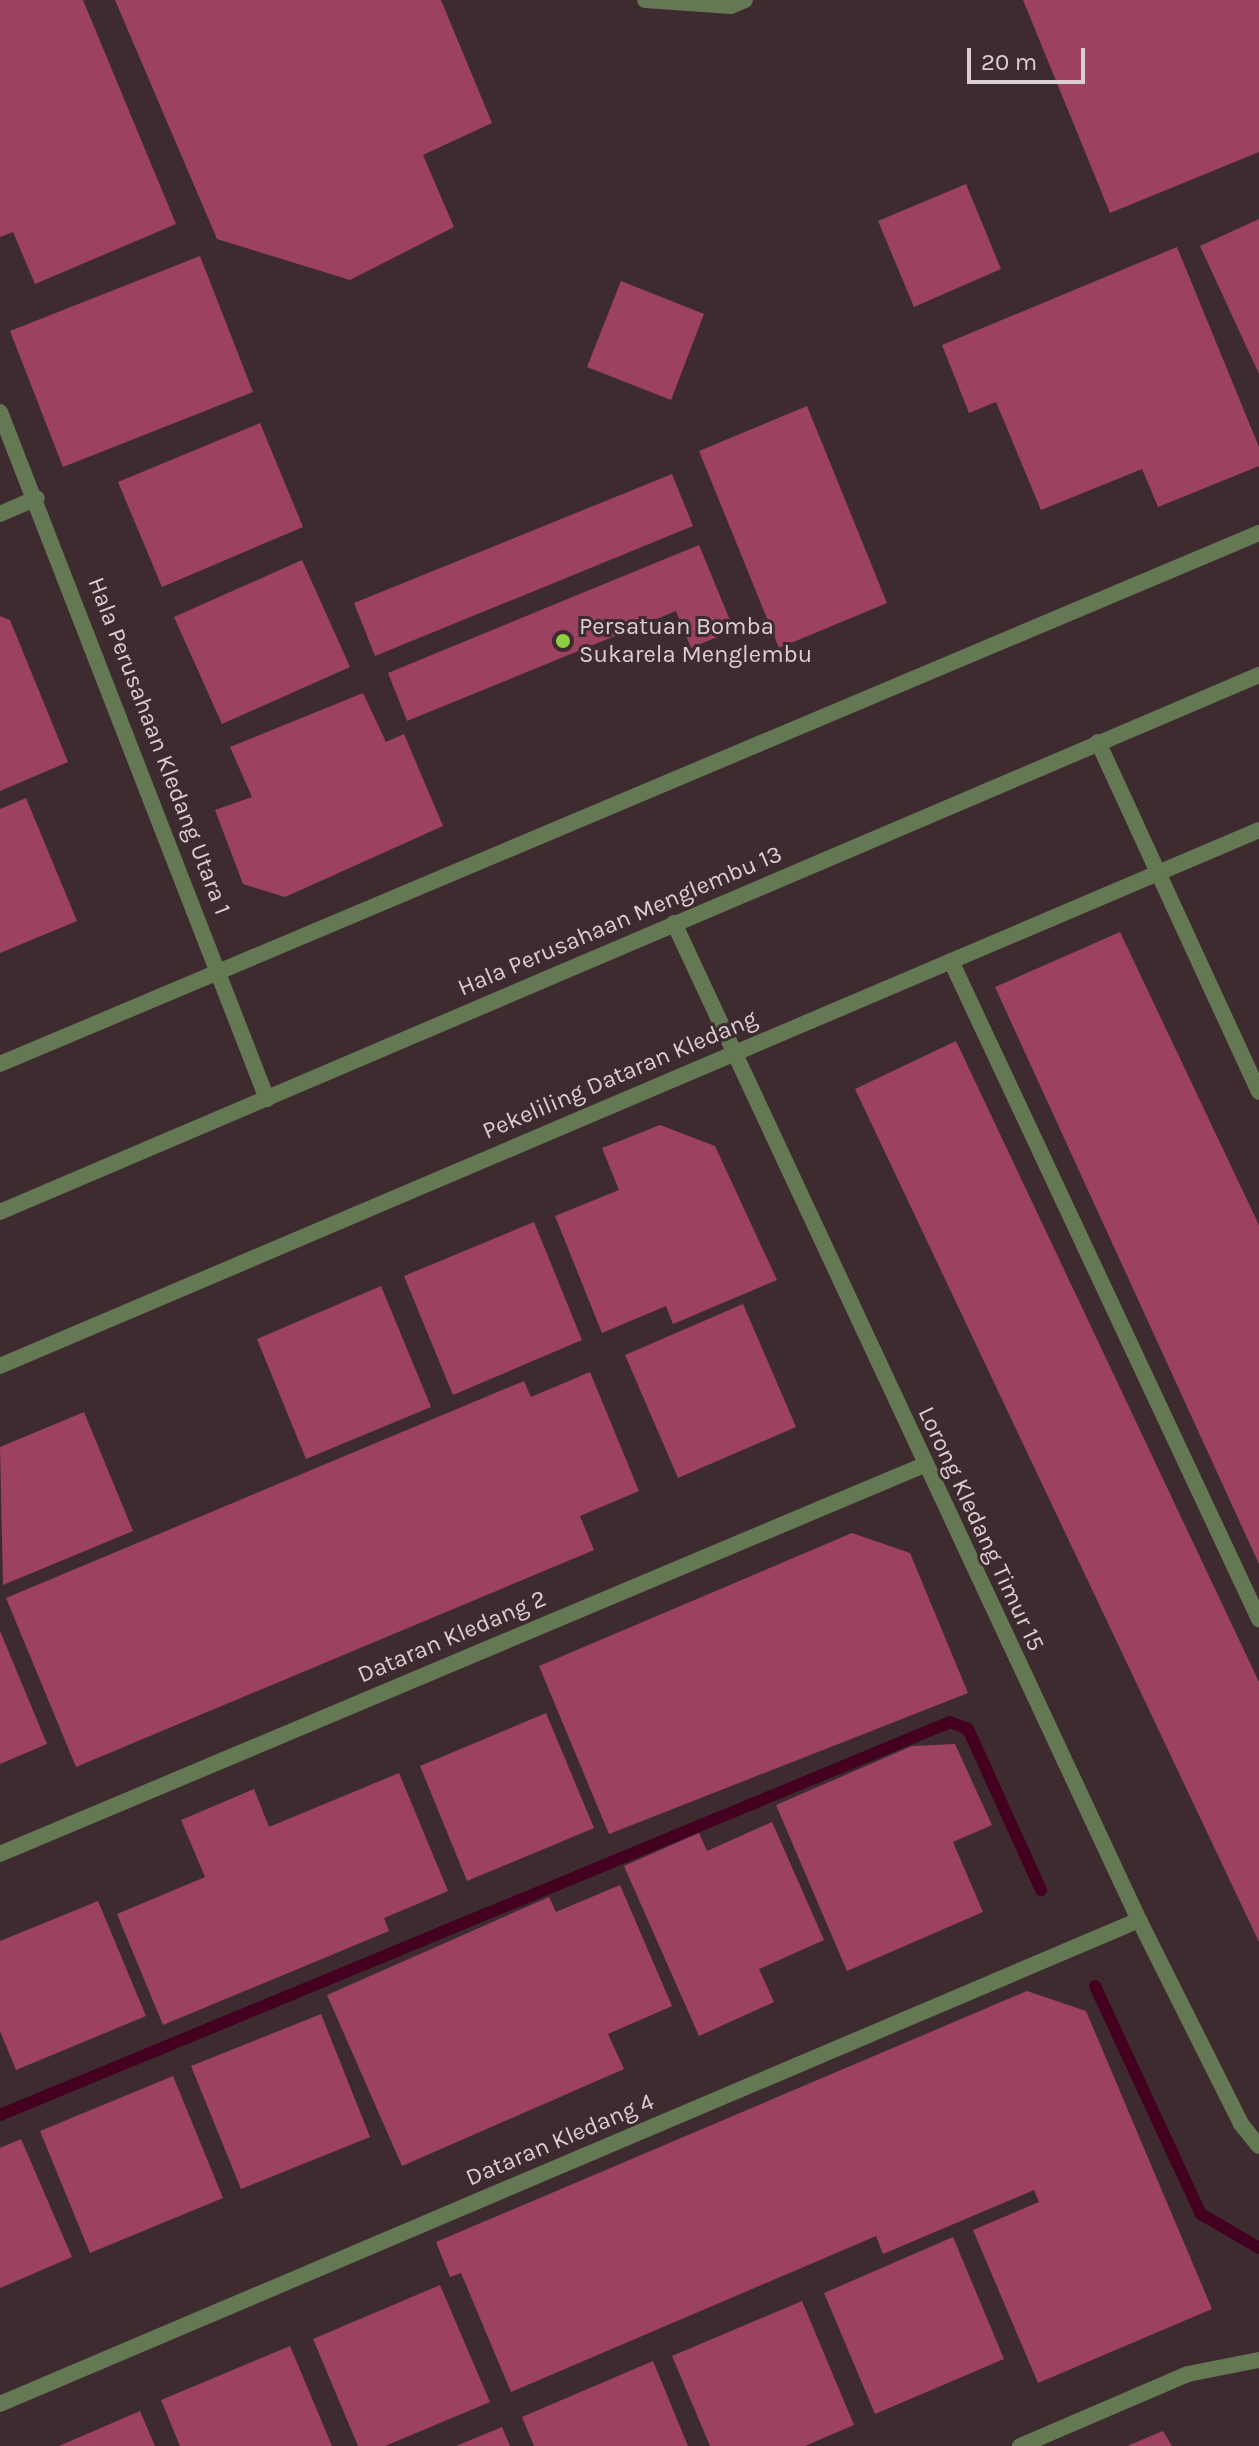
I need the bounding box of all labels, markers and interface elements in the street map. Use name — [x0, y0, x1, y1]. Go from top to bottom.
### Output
scale bar — [971, 32, 1089, 82]
text: 20 m — [981, 48, 1037, 76]
street label: Hala Perusahaan Kledang Utara 1 — [81, 573, 237, 919]
place label: Persatuan Bomba Sukarela Menglembu — [579, 613, 812, 669]
marker: Persatuan Bomba Sukarela Menglembu — [554, 632, 572, 650]
street label: Hala Perusahaan Menglembu 13 — [454, 839, 786, 1003]
street label: Pekeliling Dataran Kledang — [478, 1004, 762, 1146]
street label: Lorong Kledang Timur 15 — [912, 1402, 1050, 1656]
street label: Dataran Kledang 2 — [353, 1584, 551, 1690]
street label: Dataran Kledang 4 — [462, 2087, 658, 2193]

